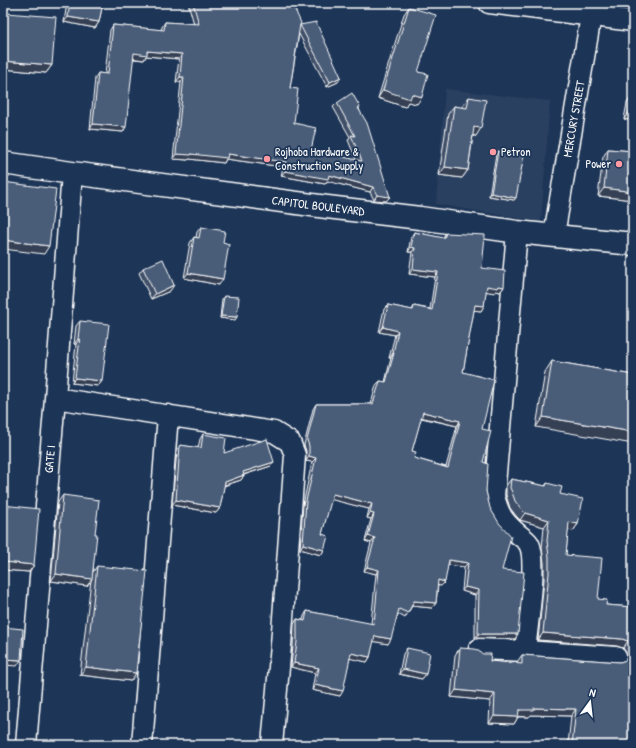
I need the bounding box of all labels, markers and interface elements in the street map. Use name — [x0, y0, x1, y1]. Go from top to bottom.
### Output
street label: MERCURY STREET — [558, 79, 589, 158]
place label: Rojhoba Hardware & Construction Supply — [275, 143, 363, 174]
place label: Petron — [501, 143, 531, 160]
marker: Petron — [488, 147, 498, 157]
marker: Rojhoba Hardware & Construction Supply — [262, 154, 272, 164]
place label: Power — [585, 155, 611, 172]
marker: Power — [614, 159, 624, 169]
street label: CAPITOL BOULEVARD — [271, 191, 366, 220]
street label: GATE I — [40, 444, 59, 474]
north arrow — [570, 682, 610, 722]
text: N — [588, 685, 597, 700]

